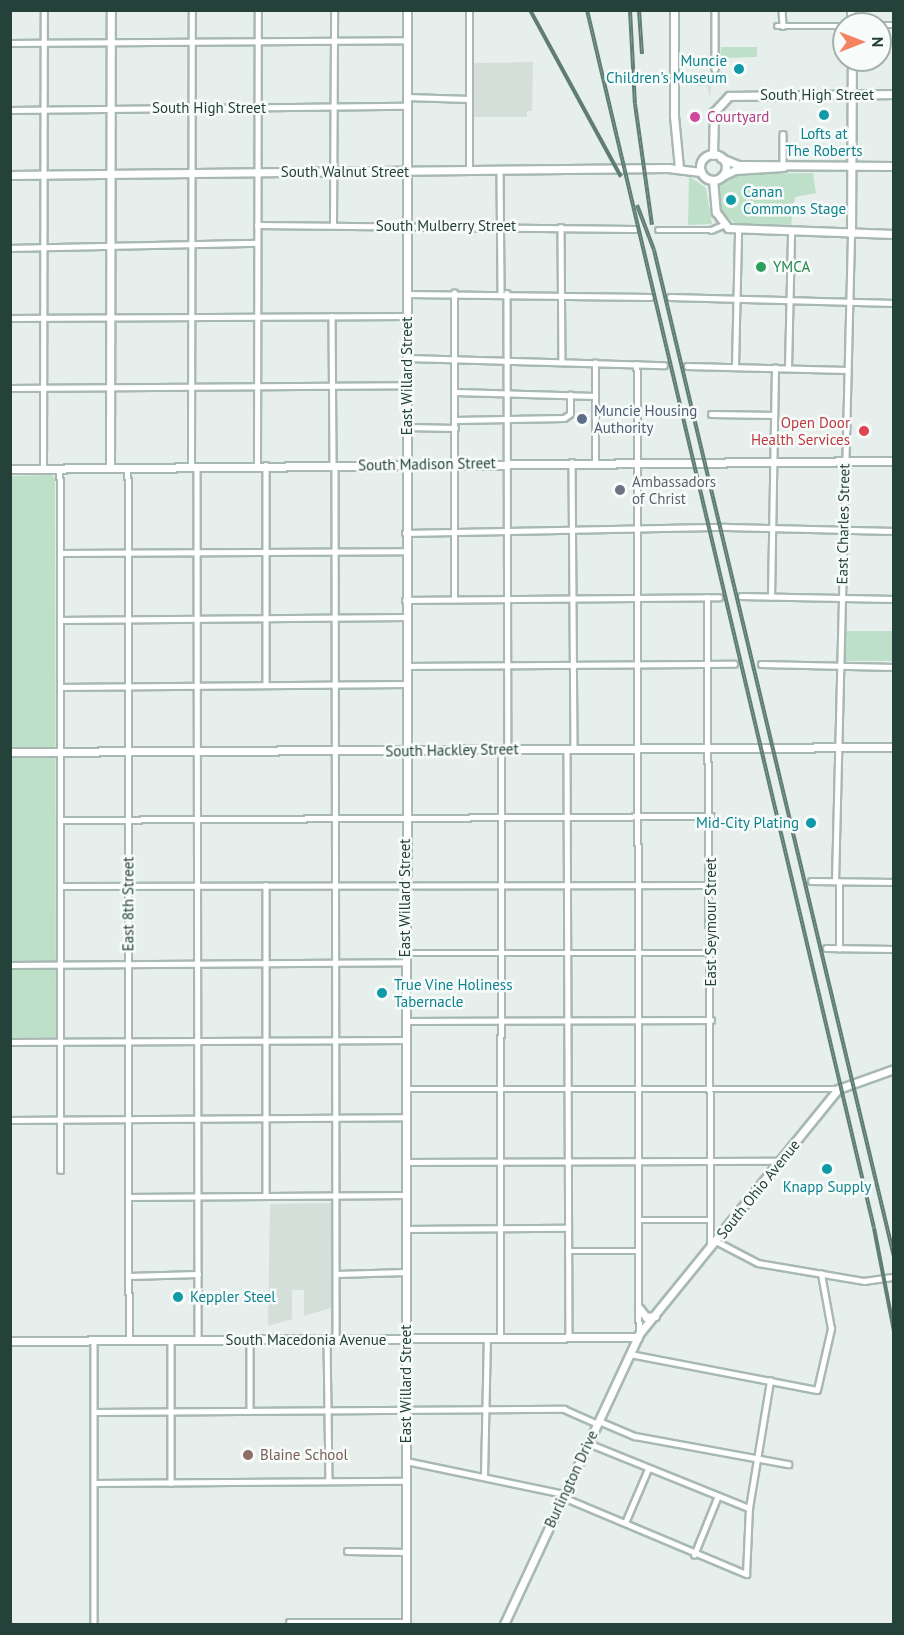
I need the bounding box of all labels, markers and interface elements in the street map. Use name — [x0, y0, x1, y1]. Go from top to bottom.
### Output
north arrow — [832, 12, 892, 72]
text: N — [868, 37, 888, 47]
place label: Muncie Children's Museum — [606, 51, 727, 86]
marker: Muncie Children's Museum — [732, 62, 746, 76]
street label: South High Street — [760, 86, 874, 104]
street label: South High Street — [152, 99, 266, 117]
place label: Courtyard — [707, 108, 769, 126]
marker: Lofts at The Roberts — [817, 108, 831, 122]
marker: Courtyard — [688, 110, 702, 124]
place label: Lofts at The Roberts — [785, 124, 863, 159]
street label: South Walnut Street — [281, 163, 409, 181]
place label: Canan Commons Stage — [743, 182, 846, 217]
marker: Canan Commons Stage — [724, 193, 738, 207]
street label: South Mulberry Street — [376, 217, 516, 235]
place label: YMCA — [773, 258, 810, 276]
marker: YMCA — [754, 260, 768, 274]
street label: East Willard Street — [398, 316, 416, 436]
place label: Muncie Housing Authority — [594, 401, 697, 436]
marker: Muncie Housing Authority — [575, 412, 589, 426]
place label: Open Door Health Services — [751, 413, 850, 448]
marker: Open Door Health Services — [855, 422, 873, 440]
street label: South Madison Street — [358, 454, 496, 474]
street label: East Charles Street — [833, 463, 853, 585]
place label: Ambassadors of Christ — [632, 472, 716, 507]
marker: Ambassadors of Christ — [613, 483, 627, 497]
street label: South Hackley Street — [385, 740, 519, 760]
place label: Mid-City Plating — [695, 814, 799, 832]
marker: Mid-City Plating — [804, 816, 818, 830]
street label: East Willard Street — [396, 838, 414, 958]
street label: East 8th Street — [119, 857, 137, 951]
street label: East Seymour Street — [702, 858, 720, 986]
place label: True Vine Holiness Tabernacle — [394, 975, 513, 1010]
marker: True Vine Holiness Tabernacle — [375, 986, 389, 1000]
street label: South Ohio Avenue — [712, 1136, 804, 1242]
marker: Knapp Supply — [820, 1162, 834, 1176]
place label: Knapp Supply — [783, 1178, 871, 1196]
place label: Keppler Steel — [190, 1288, 276, 1306]
marker: Keppler Steel — [171, 1290, 185, 1304]
street label: East Willard Street — [397, 1324, 415, 1444]
street label: South Macedonia Avenue — [225, 1331, 387, 1349]
street label: Burlington Drive — [541, 1427, 601, 1531]
place label: Blaine School — [260, 1446, 348, 1464]
marker: Blaine School — [241, 1448, 255, 1462]

